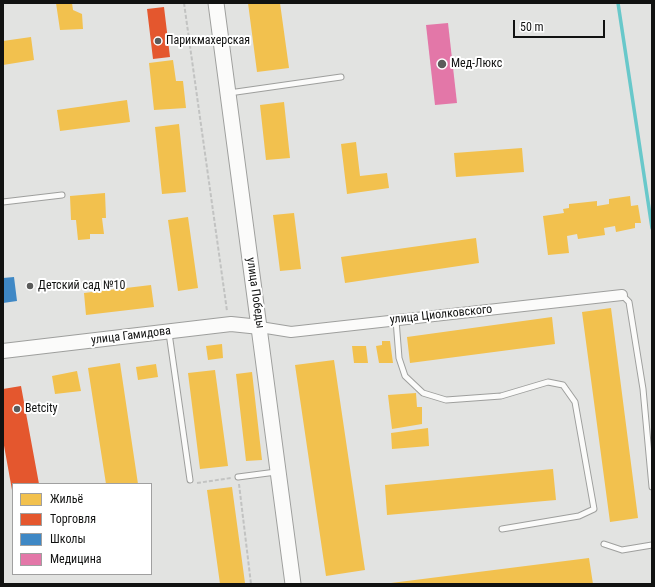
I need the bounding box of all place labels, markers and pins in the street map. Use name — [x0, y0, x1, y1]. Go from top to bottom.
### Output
place label: Парикмахерская — [166, 34, 250, 48]
marker: Парикмахерская — [153, 36, 163, 46]
place label: Мед-Люкс — [451, 57, 502, 71]
marker: Мед-Люкс — [436, 58, 448, 70]
place label: Детский сад №10 — [38, 279, 125, 293]
marker: Детский сад №10 — [25, 281, 35, 291]
place label: Betcity — [25, 402, 58, 416]
marker: Betcity — [12, 404, 22, 414]

